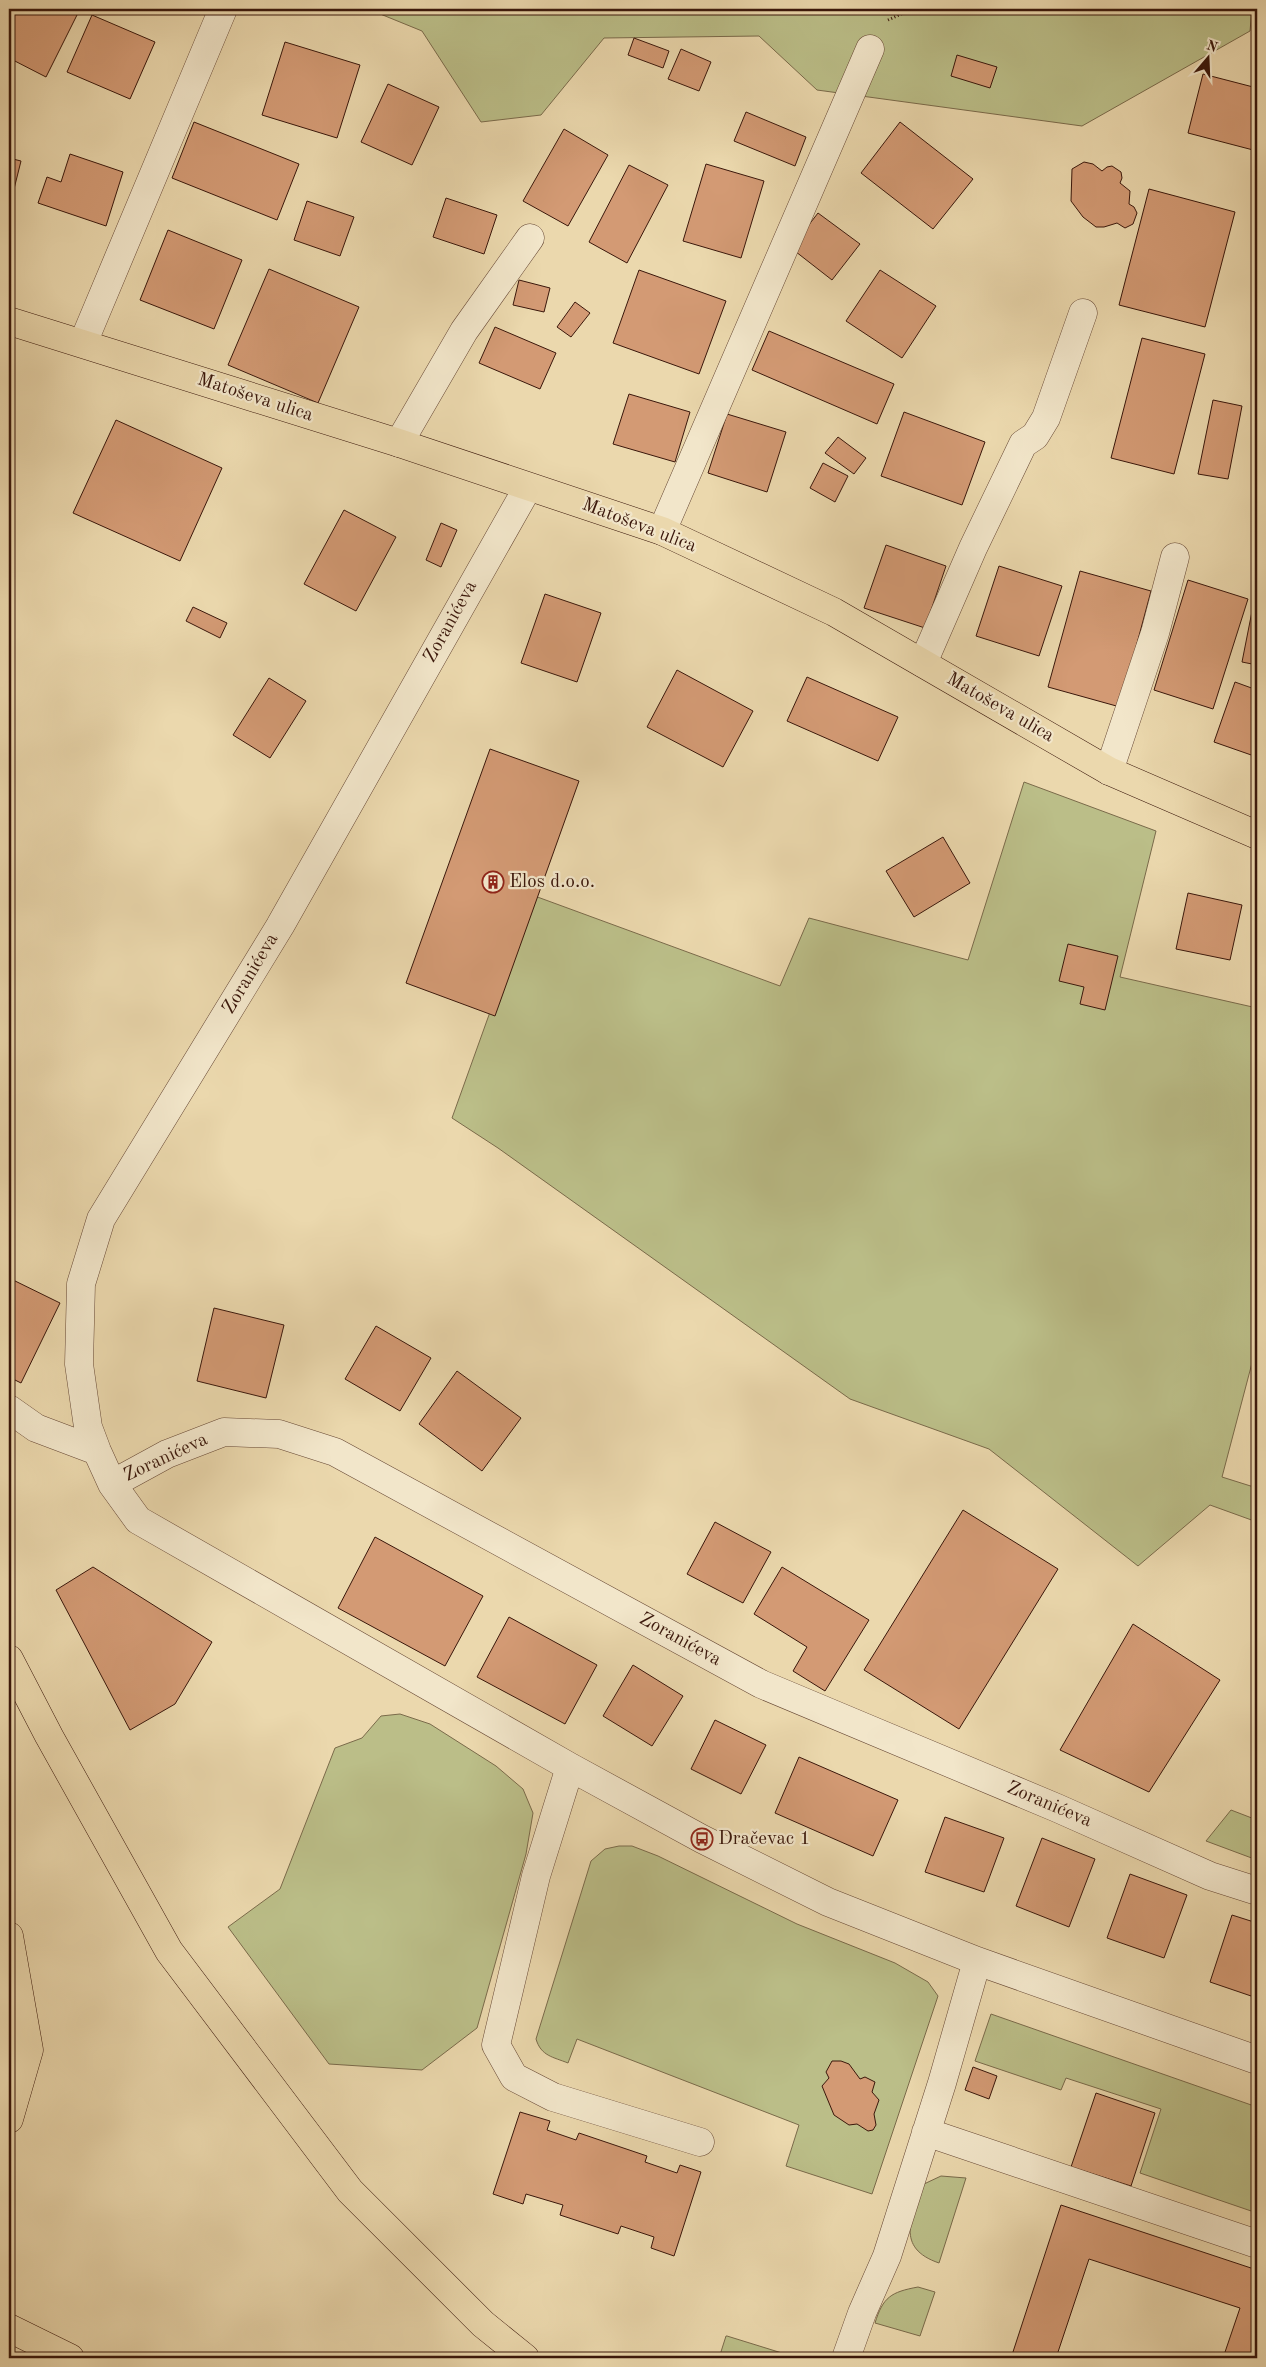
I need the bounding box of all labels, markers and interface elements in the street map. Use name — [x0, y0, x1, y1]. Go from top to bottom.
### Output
north arrow — [1184, 32, 1234, 82]
text: N — [1205, 38, 1220, 55]
street label: Matoševa ulica — [195, 370, 316, 426]
street label: Matoševa ulica — [579, 496, 699, 557]
street label: Zoranićeva — [421, 577, 481, 666]
street label: Matoševa ulica — [943, 670, 1058, 747]
building icon: Elos d.o.o. — [481, 870, 505, 894]
place label: Elos d.o.o. — [509, 873, 595, 892]
street label: Zoranićeva — [220, 930, 283, 1018]
street label: Zoranićeva — [121, 1430, 211, 1486]
street label: Zoranićeva — [636, 1610, 725, 1670]
street label: Zoranićeva — [1004, 1779, 1095, 1832]
bus stop icon: Dračevac 1 — [690, 1827, 714, 1851]
place label: Dračevac 1 — [718, 1830, 811, 1849]

